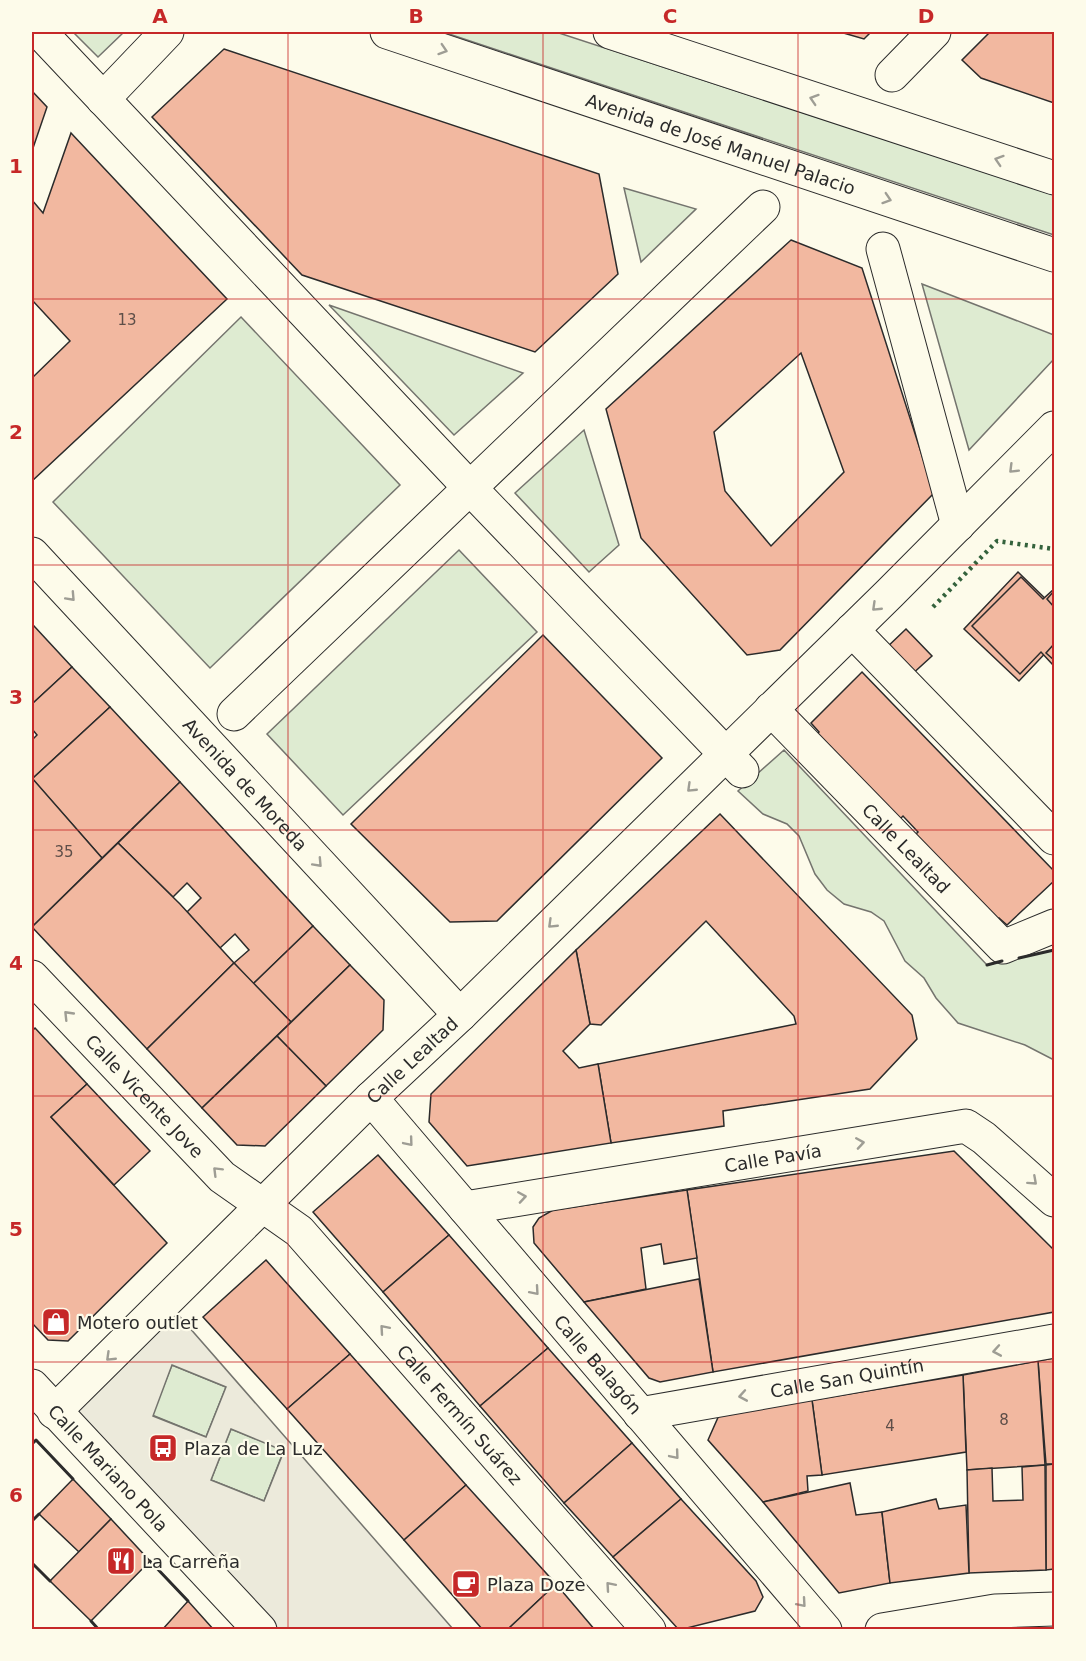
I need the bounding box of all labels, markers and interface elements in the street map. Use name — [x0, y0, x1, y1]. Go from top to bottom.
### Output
text: A — [152, 4, 168, 28]
text: B — [408, 4, 424, 28]
text: C — [663, 4, 677, 28]
text: D — [918, 4, 934, 28]
one-way arrow — [437, 43, 448, 55]
street label: Avenida de José Manuel Palacio — [583, 89, 858, 198]
one-way arrow — [809, 94, 820, 106]
text: 1 — [9, 154, 23, 178]
one-way arrow — [994, 154, 1005, 167]
one-way arrow — [881, 191, 891, 204]
house number: 13 — [117, 311, 137, 329]
text: 2 — [9, 420, 23, 444]
one-way arrow — [1010, 462, 1021, 473]
one-way arrow — [64, 591, 75, 601]
one-way arrow — [872, 600, 883, 611]
text: 3 — [9, 685, 23, 709]
street label: Avenida de Moreda — [179, 714, 312, 855]
one-way arrow — [688, 780, 699, 791]
street label: Calle Lealtad — [858, 799, 955, 897]
house number: 35 — [54, 843, 74, 861]
one-way arrow — [311, 857, 322, 867]
one-way arrow — [548, 917, 558, 928]
text: 4 — [9, 951, 23, 975]
one-way arrow — [64, 1011, 75, 1022]
street label: Calle Lealtad — [362, 1012, 462, 1107]
street label: Calle Vicente Jove — [82, 1030, 208, 1162]
one-way arrow — [402, 1135, 413, 1146]
one-way arrow — [855, 1137, 864, 1149]
street label: Calle Pavía — [723, 1139, 823, 1176]
one-way arrow — [213, 1167, 223, 1178]
one-way arrow — [1026, 1174, 1037, 1185]
one-way arrow — [517, 1191, 527, 1204]
text: 5 — [9, 1217, 23, 1241]
one-way arrow — [528, 1284, 539, 1295]
shop icon: Motero outlet — [40, 1306, 72, 1338]
street label: Calle Balagón — [550, 1310, 646, 1418]
place label: Motero outlet — [77, 1312, 198, 1333]
one-way arrow — [381, 1325, 392, 1336]
street label: Calle Fermín Suárez — [393, 1340, 527, 1489]
one-way arrow — [992, 1344, 1002, 1357]
one-way arrow — [106, 1350, 117, 1361]
street label: Calle San Quintín — [768, 1354, 925, 1401]
one-way arrow — [738, 1389, 748, 1402]
street label: Calle Mariano Pola — [44, 1400, 173, 1536]
house number: 8 — [999, 1411, 1009, 1429]
house number: 4 — [885, 1417, 895, 1435]
bus stop icon: Plaza de La Luz — [147, 1432, 179, 1464]
place label: Plaza de La Luz — [184, 1438, 323, 1459]
one-way arrow — [668, 1448, 679, 1459]
text: 6 — [9, 1483, 23, 1507]
restaurant icon: La Carreña — [105, 1545, 137, 1577]
place label: La Carreña — [142, 1551, 240, 1572]
cafe icon: Plaza Doze — [450, 1568, 482, 1600]
place label: Plaza Doze — [487, 1574, 585, 1595]
one-way arrow — [606, 1582, 617, 1592]
one-way arrow — [795, 1596, 806, 1607]

